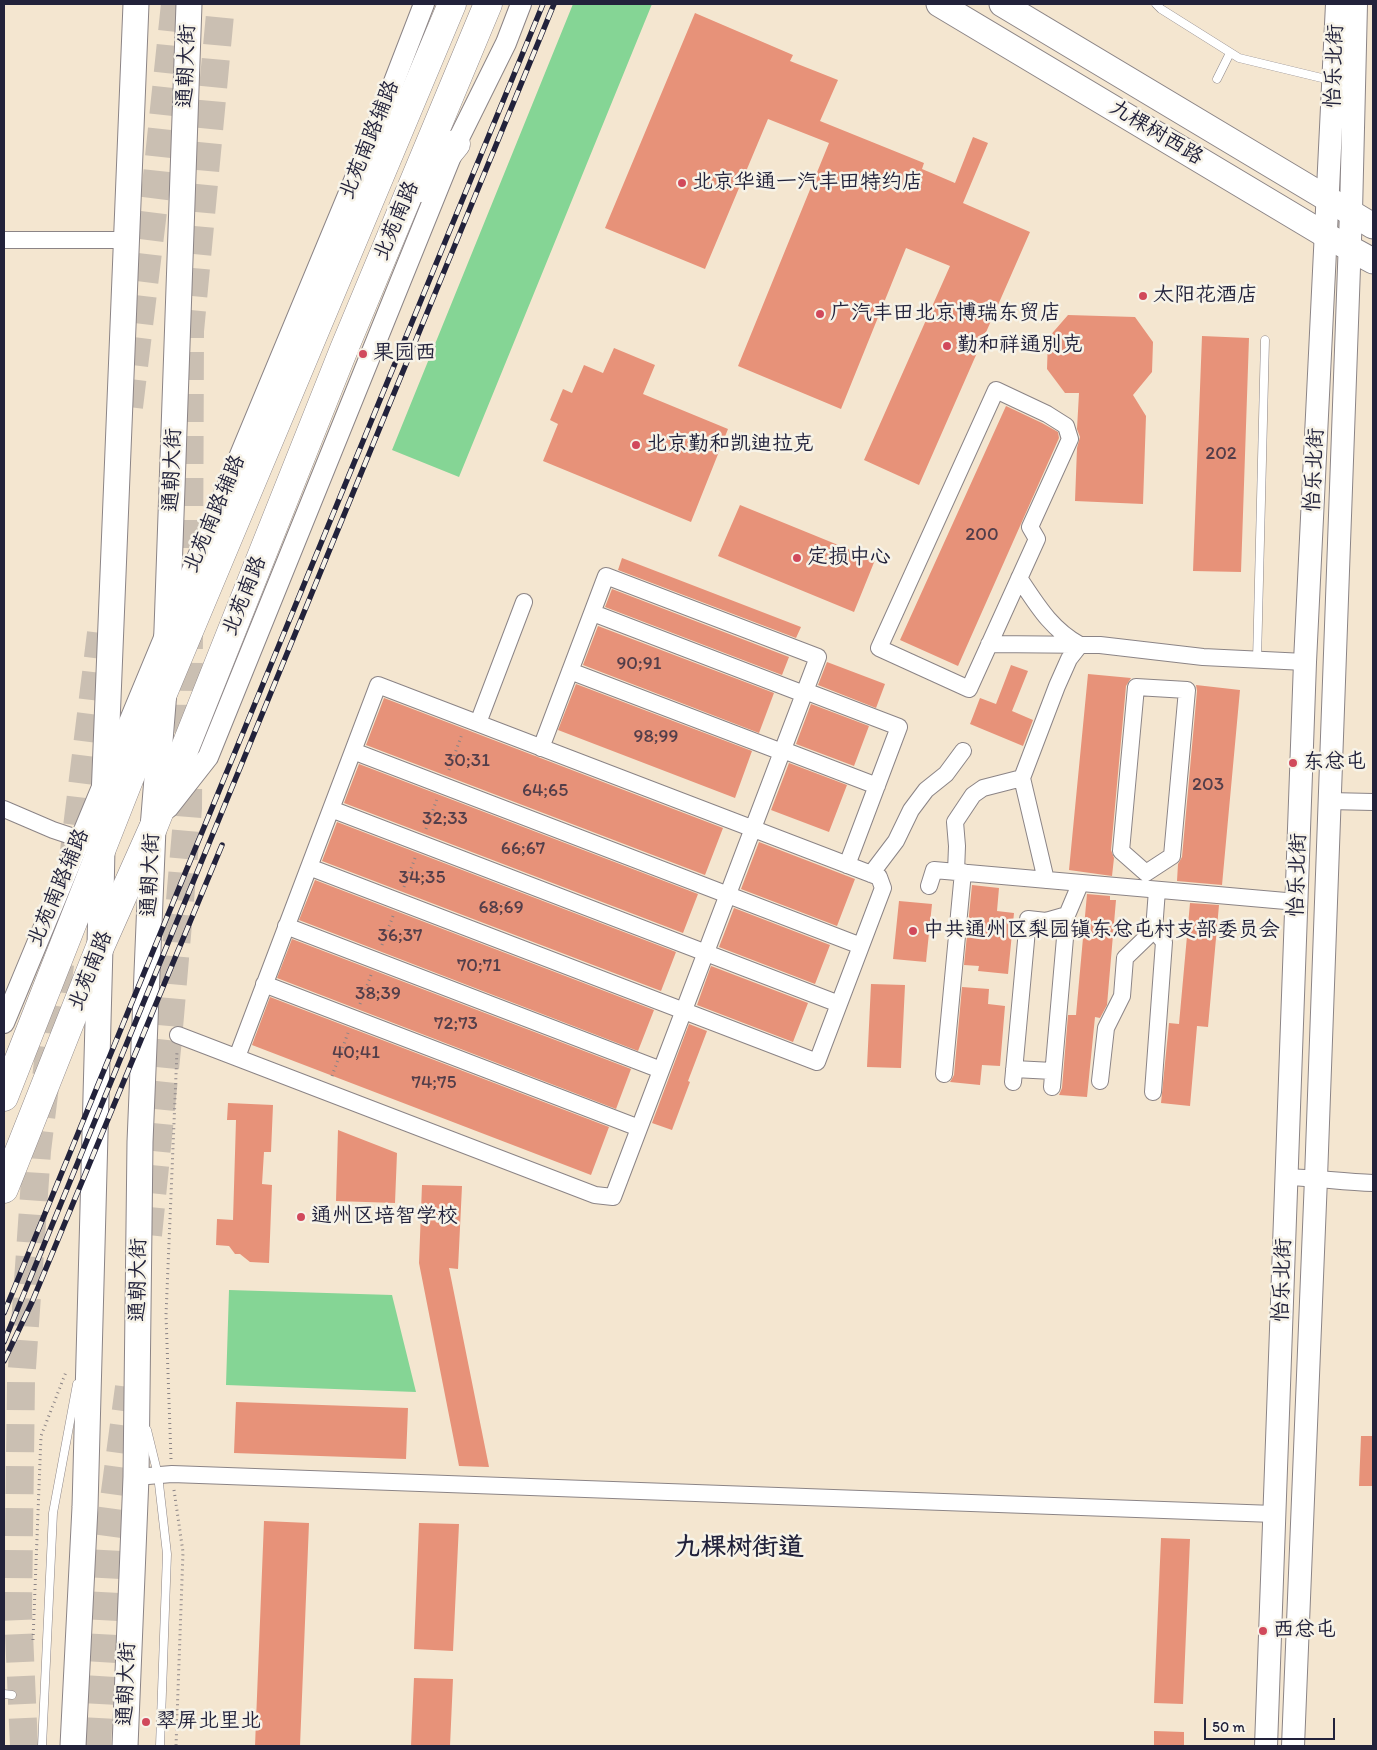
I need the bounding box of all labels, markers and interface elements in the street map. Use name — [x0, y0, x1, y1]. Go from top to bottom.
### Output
street label: 通朝大街 — [173, 24, 201, 108]
street label: 怡乐北街 — [1321, 24, 1349, 108]
street label: 北苑南路辅路 — [335, 77, 405, 203]
street label: 九棵树西路 — [1105, 95, 1207, 171]
place label: 北京华通一汽丰田特约店 — [692, 170, 923, 196]
street label: 北苑南路 — [369, 177, 425, 265]
marker: 北京华通一汽丰田特约店 — [676, 177, 688, 189]
place label: 太阳花酒店 — [1153, 283, 1258, 309]
marker: 太阳花酒店 — [1137, 290, 1149, 302]
place label: 广汽丰田北京博瑞东贸店 — [830, 301, 1061, 327]
marker: 广汽丰田北京博瑞东贸店 — [814, 308, 826, 320]
place label: 勤和祥通别克 — [957, 333, 1083, 359]
marker: 勤和祥通别克 — [941, 340, 953, 352]
place label: 果园西 — [373, 341, 436, 367]
marker: 果园西 — [357, 348, 369, 360]
street label: 怡乐北街 — [1300, 427, 1330, 513]
street label: 通朝大街 — [159, 428, 187, 512]
place label: 北京勤和凯迪拉克 — [646, 432, 814, 458]
marker: 北京勤和凯迪拉克 — [630, 439, 642, 451]
house number: 202 — [1205, 443, 1237, 465]
street label: 北苑南路辅路 — [179, 451, 251, 577]
house number: 200 — [965, 524, 999, 546]
place label: 定损中心 — [807, 545, 891, 571]
street label: 北苑南路 — [218, 552, 272, 640]
marker: 定损中心 — [791, 552, 803, 564]
house number: 90;91 — [616, 653, 662, 675]
house number: 98;99 — [634, 726, 678, 748]
house number: 30;31 — [444, 750, 490, 772]
place label: 东总屯 — [1303, 750, 1366, 776]
marker: 东总屯 — [1287, 757, 1299, 769]
house number: 203 — [1192, 774, 1224, 796]
house number: 64;65 — [522, 780, 568, 802]
house number: 32;33 — [422, 808, 468, 830]
street label: 北苑南路辅路 — [23, 825, 95, 951]
street label: 通朝大街 — [137, 833, 165, 917]
street label: 怡乐北街 — [1284, 833, 1312, 917]
house number: 66;67 — [501, 838, 545, 860]
house number: 34;35 — [399, 867, 445, 889]
house number: 68;69 — [478, 897, 524, 919]
place label: 中共通州区梨园镇东总屯村支部委员会 — [923, 918, 1280, 944]
house number: 36;37 — [378, 925, 422, 947]
marker: 中共通州区梨园镇东总屯村支部委员会 — [907, 925, 919, 937]
street label: 北苑南路 — [64, 927, 118, 1015]
house number: 70;71 — [457, 955, 501, 977]
house number: 38;39 — [355, 983, 401, 1005]
house number: 72;73 — [434, 1013, 478, 1035]
house number: 40;41 — [332, 1042, 380, 1064]
house number: 74;75 — [412, 1072, 456, 1094]
place label: 通州区培智学校 — [311, 1204, 458, 1230]
marker: 通州区培智学校 — [295, 1211, 307, 1223]
street label: 通朝大街 — [126, 1238, 152, 1322]
street label: 怡乐北街 — [1269, 1238, 1297, 1322]
district label: 九棵树街道 — [674, 1532, 804, 1564]
place label: 西总屯 — [1273, 1618, 1336, 1644]
marker: 西总屯 — [1257, 1625, 1269, 1637]
street label: 通朝大街 — [113, 1642, 141, 1726]
scale bar — [1207, 1708, 1338, 1740]
place label: 翠屏北里北 — [156, 1709, 261, 1735]
marker: 翠屏北里北 — [140, 1716, 152, 1728]
text: 50 m — [1212, 1718, 1245, 1736]

